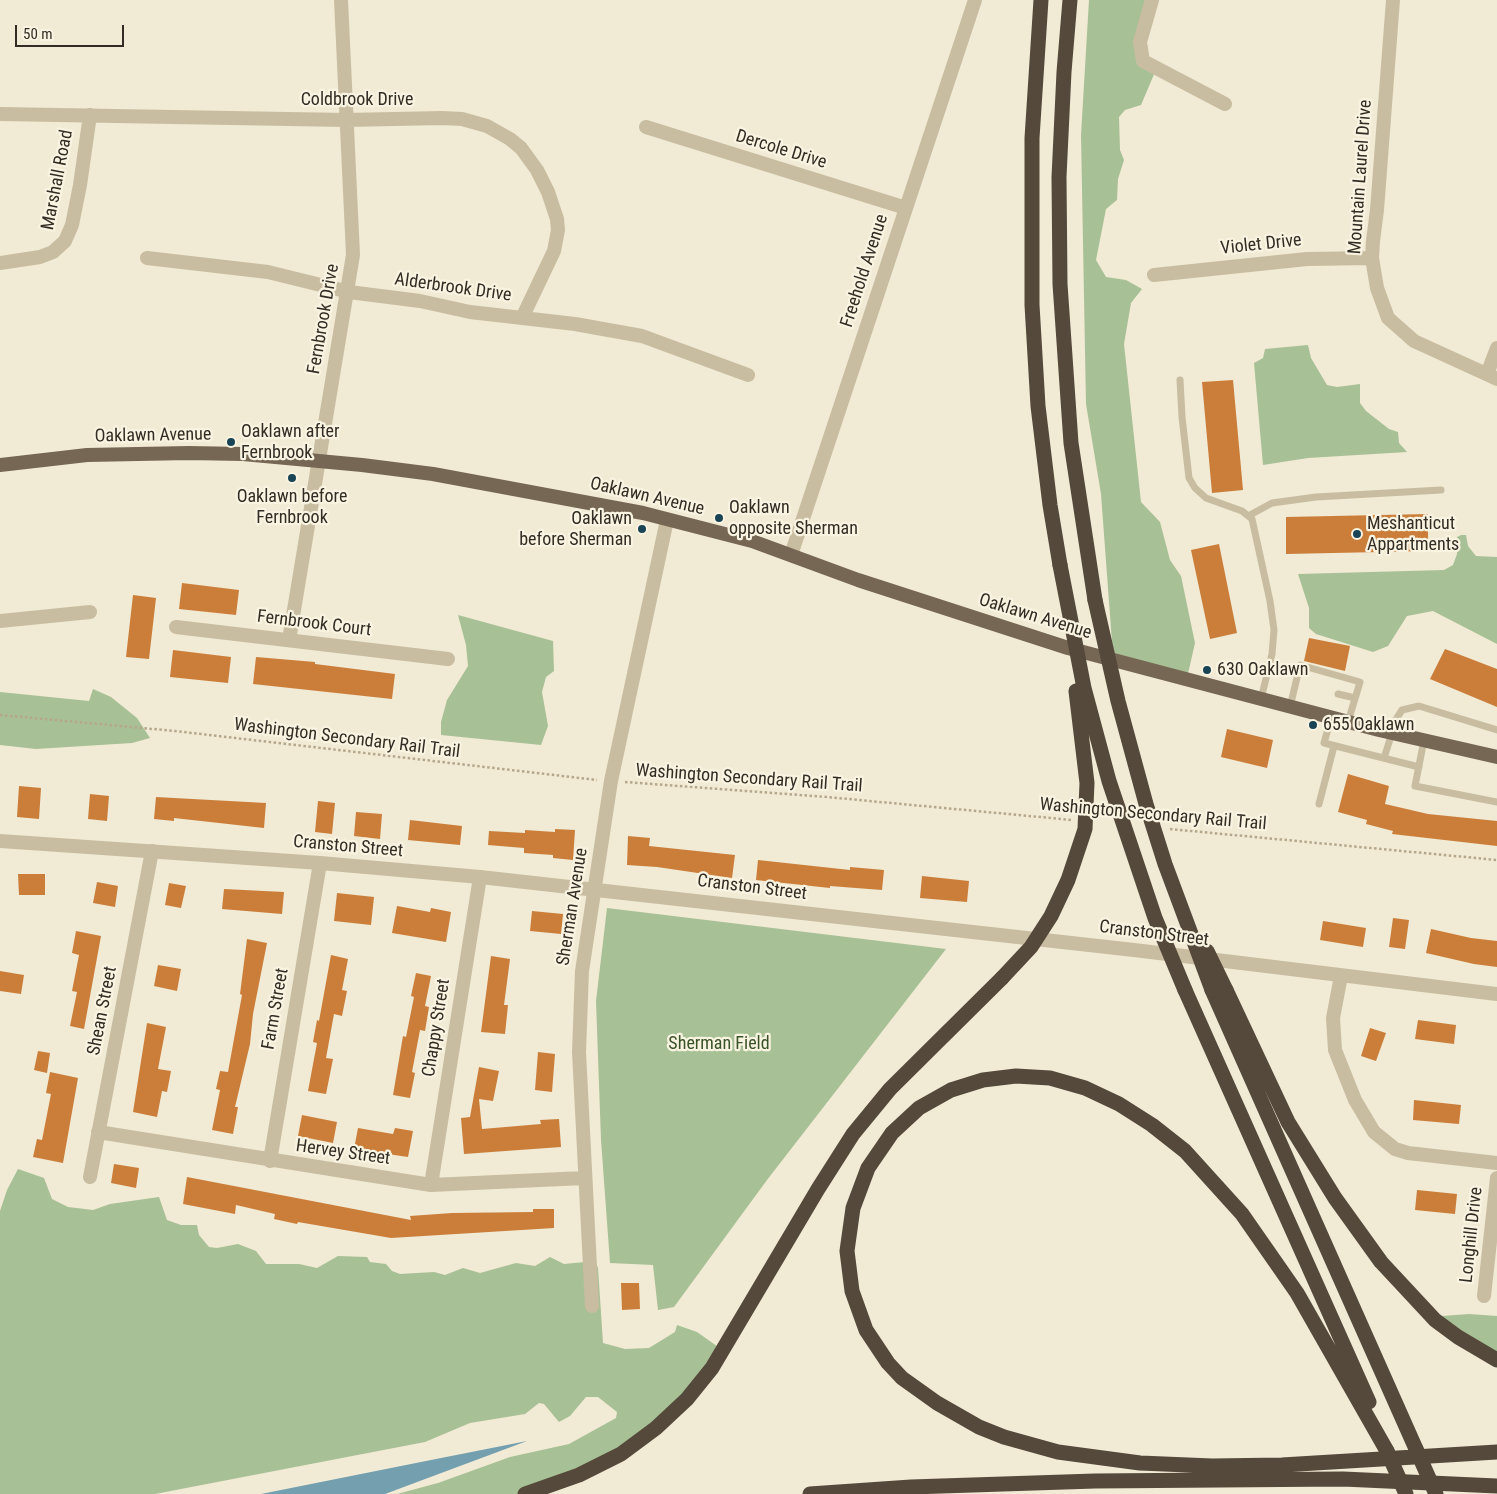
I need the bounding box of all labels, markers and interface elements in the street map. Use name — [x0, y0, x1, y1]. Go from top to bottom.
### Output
scale bar — [18, 15, 126, 47]
text: 50 m — [23, 25, 53, 43]
street label: Coldbrook Drive — [301, 89, 413, 111]
street label: Mountain Laurel Drive — [1345, 99, 1377, 255]
street label: Dercole Drive — [733, 126, 829, 174]
street label: Marshall Road — [38, 128, 78, 232]
street label: Freehold Avenue — [837, 212, 893, 330]
street label: Violet Drive — [1219, 230, 1303, 260]
street label: Fernbrook Drive — [304, 262, 344, 376]
street label: Alderbrook Drive — [393, 269, 513, 307]
place label: Oaklawn after Fernbrook — [241, 421, 339, 464]
street label: Oaklawn Avenue — [94, 424, 212, 448]
marker: Oaklawn after Fernbrook — [225, 436, 237, 448]
marker: Oaklawn before Fernbrook — [286, 472, 298, 484]
street label: Oaklawn Avenue — [588, 473, 706, 521]
place label: Oaklawn before Fernbrook — [237, 486, 347, 528]
place label: Oaklawn opposite Sherman — [729, 497, 858, 540]
place label: Oaklawn before Sherman — [519, 508, 632, 550]
marker: Oaklawn opposite Sherman — [713, 512, 725, 524]
place label: Meshanticut Appartments — [1367, 513, 1459, 556]
marker: Oaklawn before Sherman — [636, 523, 648, 535]
marker: Meshanticut Appartments — [1351, 528, 1363, 540]
street label: Oaklawn Avenue — [976, 590, 1094, 644]
street label: Fernbrook Court — [256, 606, 372, 642]
place label: 630 Oaklawn — [1217, 659, 1309, 681]
marker: 630 Oaklawn — [1201, 664, 1213, 676]
street label: Washington Secondary Rail Trail — [233, 714, 461, 764]
place label: 655 Oaklawn — [1323, 714, 1415, 736]
marker: 655 Oaklawn — [1307, 719, 1319, 731]
street label: Washington Secondary Rail Trail — [635, 760, 863, 798]
street label: Washington Secondary Rail Trail — [1039, 794, 1267, 836]
street label: Cranston Street — [292, 831, 404, 863]
street label: Sherman Avenue — [553, 847, 593, 967]
street label: Cranston Street — [696, 871, 808, 905]
street label: Cranston Street — [1098, 917, 1210, 951]
street label: Shean Street — [84, 965, 122, 1057]
street label: Farm Street — [258, 967, 294, 1051]
street label: Chappy Street — [419, 977, 455, 1079]
park label: Sherman Field — [668, 1033, 770, 1055]
street label: Hervey Street — [294, 1136, 392, 1170]
street label: Longhill Drive — [1456, 1186, 1488, 1284]

